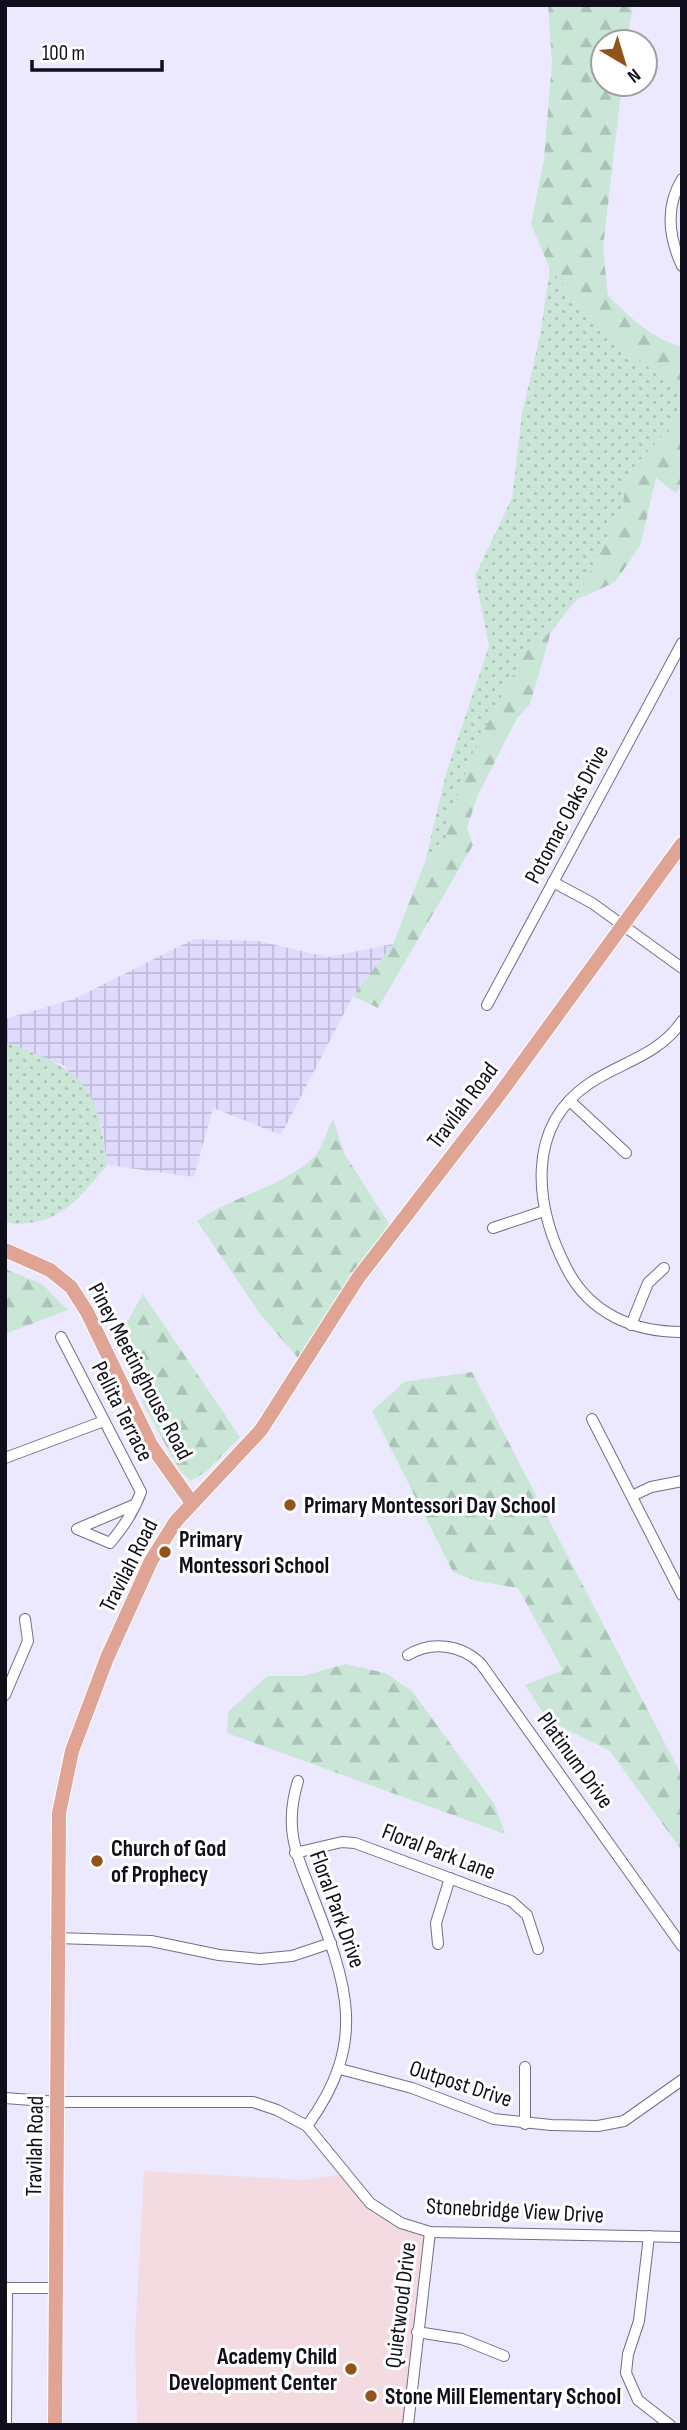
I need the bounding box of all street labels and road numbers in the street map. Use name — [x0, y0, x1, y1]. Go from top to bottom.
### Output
street label: Potomac Oaks Drive — [519, 741, 615, 888]
street label: Travilah Road — [421, 1057, 504, 1154]
street label: Piney Meetinghouse Road — [82, 1278, 199, 1465]
street label: Pellita Terrace — [85, 1357, 159, 1466]
street label: Travilah Road — [94, 1514, 164, 1617]
street label: Platinum Drive — [531, 1707, 619, 1814]
street label: Floral Park Lane — [378, 1817, 499, 1886]
street label: Floral Park Drive — [303, 1847, 371, 1972]
street label: Outpost Drive — [406, 2054, 515, 2114]
street label: Travilah Road — [20, 2095, 50, 2197]
street label: Stonebridge View Drive — [425, 2192, 604, 2230]
street label: Quietwood Drive — [379, 2241, 423, 2370]

